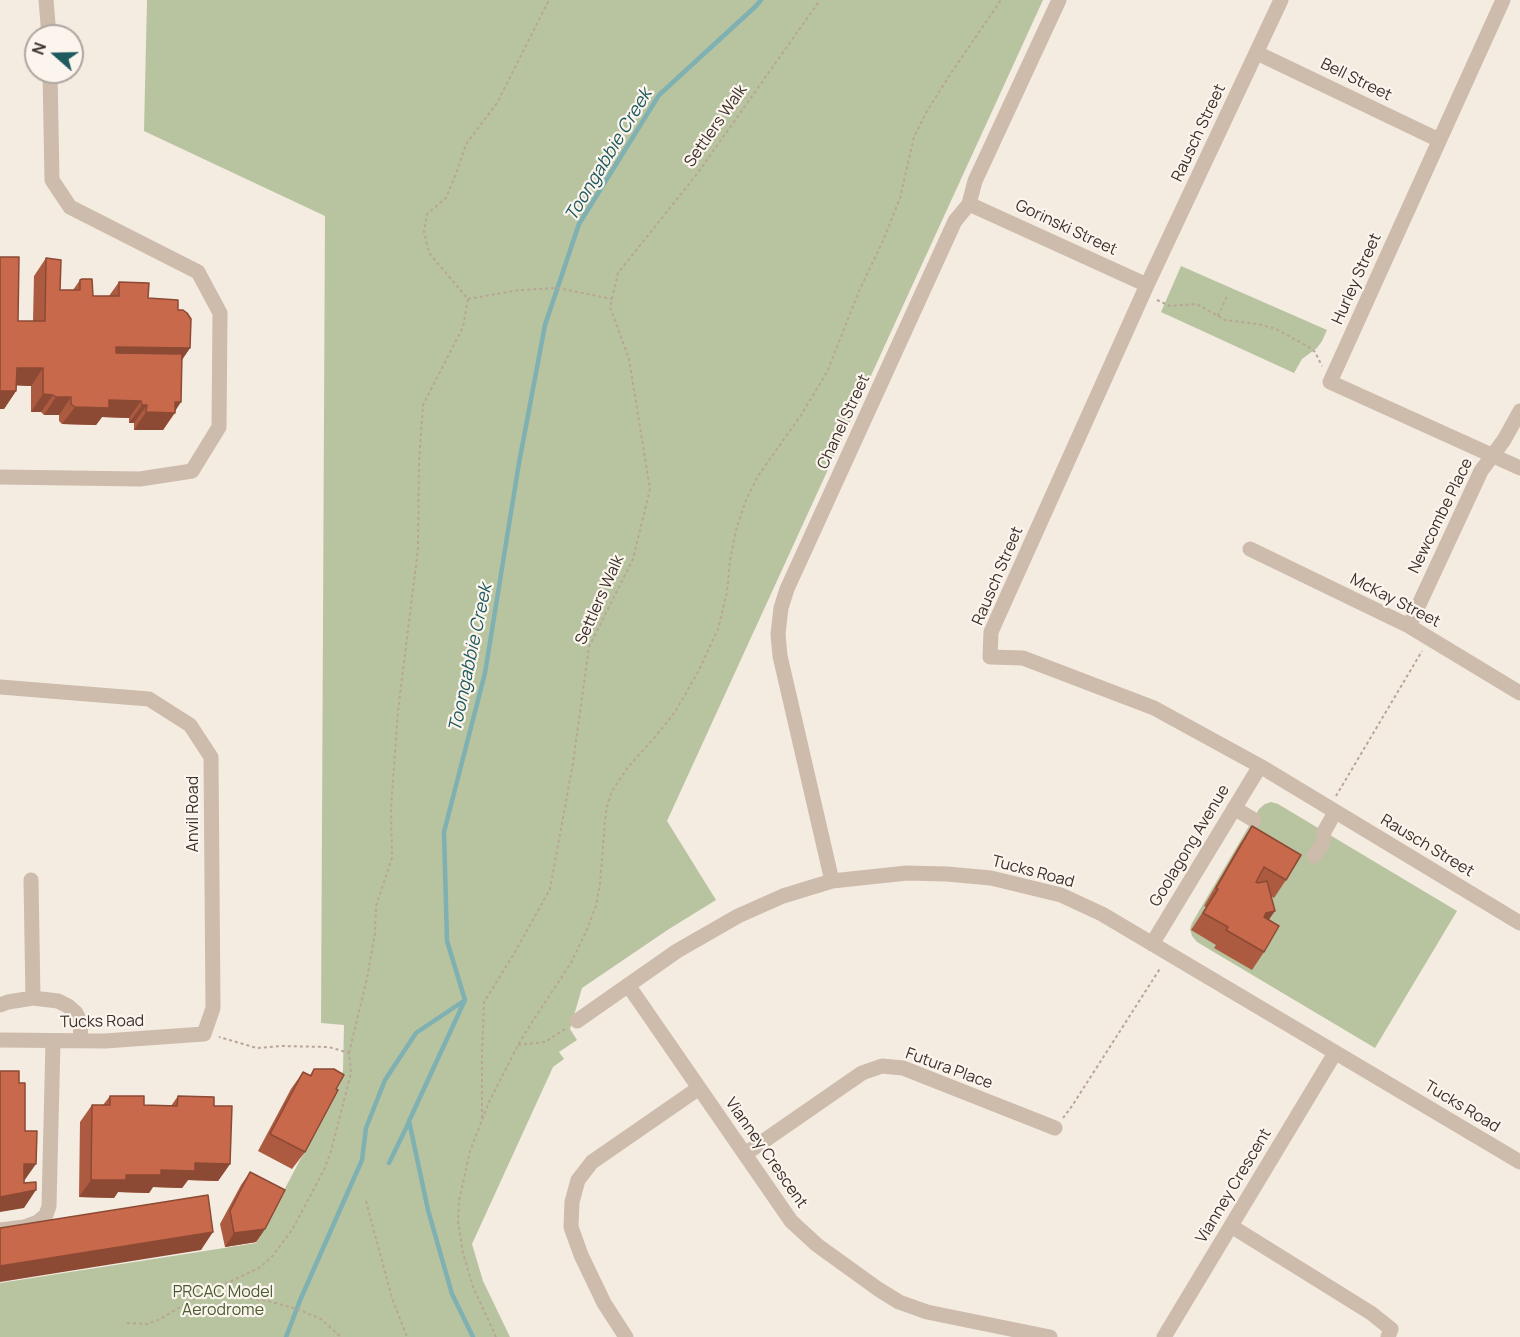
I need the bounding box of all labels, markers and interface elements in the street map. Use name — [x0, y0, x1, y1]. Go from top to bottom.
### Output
north arrow — [24, 24, 84, 84]
text: N — [27, 39, 51, 58]
street label: Bell Street — [1317, 55, 1395, 105]
street label: Settlers Walk — [681, 81, 751, 171]
street label: Rausch Street — [1168, 81, 1230, 185]
water label: Toongabbie Creek — [561, 85, 657, 225]
street label: Gorinski Street — [1012, 196, 1120, 260]
street label: Hurley Street — [1328, 230, 1386, 328]
street label: Chanel Street — [814, 371, 874, 473]
street label: Newcombe Place — [1405, 455, 1477, 577]
street label: Rausch Street — [969, 524, 1027, 628]
street label: Settlers Walk — [572, 552, 628, 648]
street label: McKay Street — [1347, 570, 1443, 632]
water label: Toongabbie Creek — [445, 582, 497, 734]
street label: Anvil Road — [184, 776, 204, 852]
street label: Goolagong Avenue — [1146, 782, 1234, 910]
street label: Rausch Street — [1377, 811, 1477, 881]
street label: Tucks Road — [990, 852, 1076, 892]
street label: Tucks Road — [60, 1012, 144, 1032]
street label: Futura Place — [903, 1044, 995, 1094]
street label: Tucks Road — [1421, 1077, 1503, 1137]
street label: Vianney Crescent — [721, 1094, 811, 1212]
street label: Vianney Crescent — [1192, 1125, 1276, 1247]
park label: PRCAC Model Aerodrome — [173, 1283, 273, 1321]

